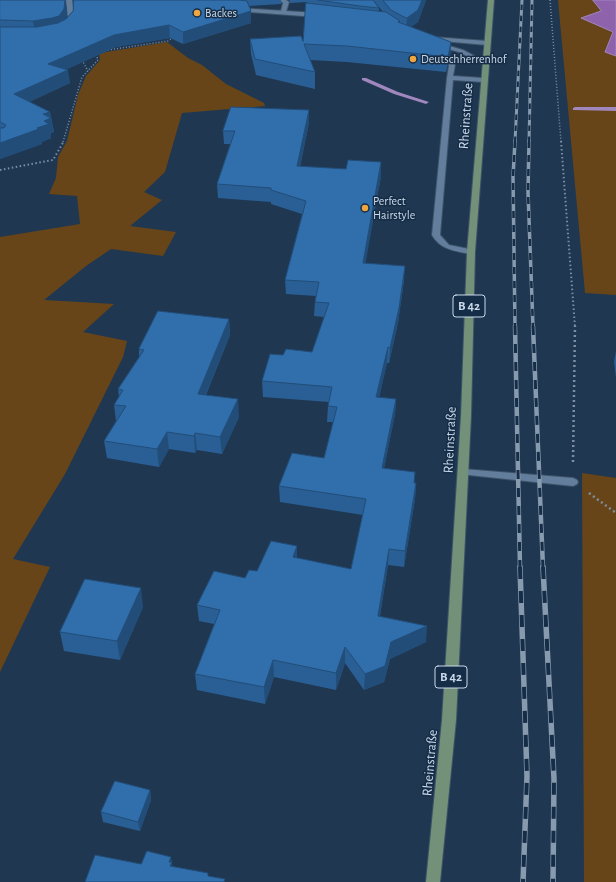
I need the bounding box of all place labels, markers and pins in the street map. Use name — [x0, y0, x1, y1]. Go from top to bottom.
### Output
place label: Backes — [205, 6, 237, 20]
marker: Backes — [192, 8, 202, 18]
place label: Deutschherrenhof — [421, 52, 506, 66]
marker: Deutschherrenhof — [408, 54, 418, 64]
place label: Perfect Hairstyle — [373, 194, 415, 222]
marker: Perfect Hairstyle — [360, 203, 370, 213]

